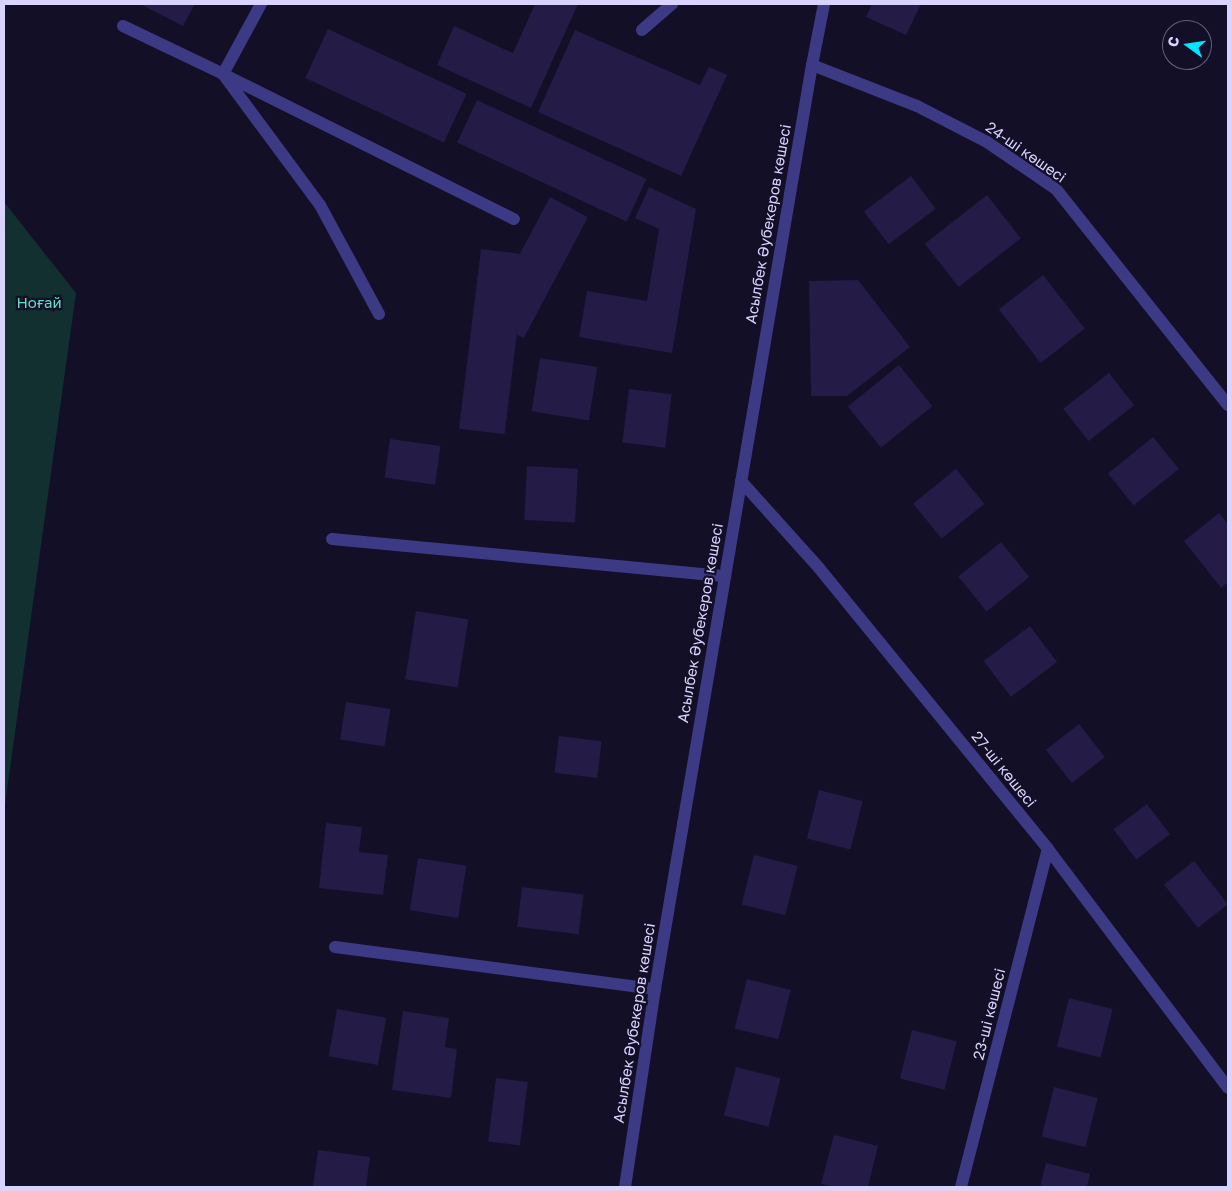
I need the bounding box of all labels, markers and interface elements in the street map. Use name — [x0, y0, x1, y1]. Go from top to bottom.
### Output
north arrow — [1162, 20, 1212, 70]
text: С — [1163, 35, 1182, 48]
street label: 24-ші көшесі — [982, 118, 1070, 186]
street label: Асылбек Әубекеров көшесі — [742, 123, 794, 325]
park label: Ноғай — [16, 294, 62, 312]
street label: Асылбек Әубекеров көшесі — [674, 522, 726, 724]
street label: 27-ші көшесі — [968, 727, 1040, 811]
street label: Асылбек Әубекеров көшесі — [609, 922, 659, 1124]
street label: 23-ші көшесі — [969, 966, 1009, 1062]

